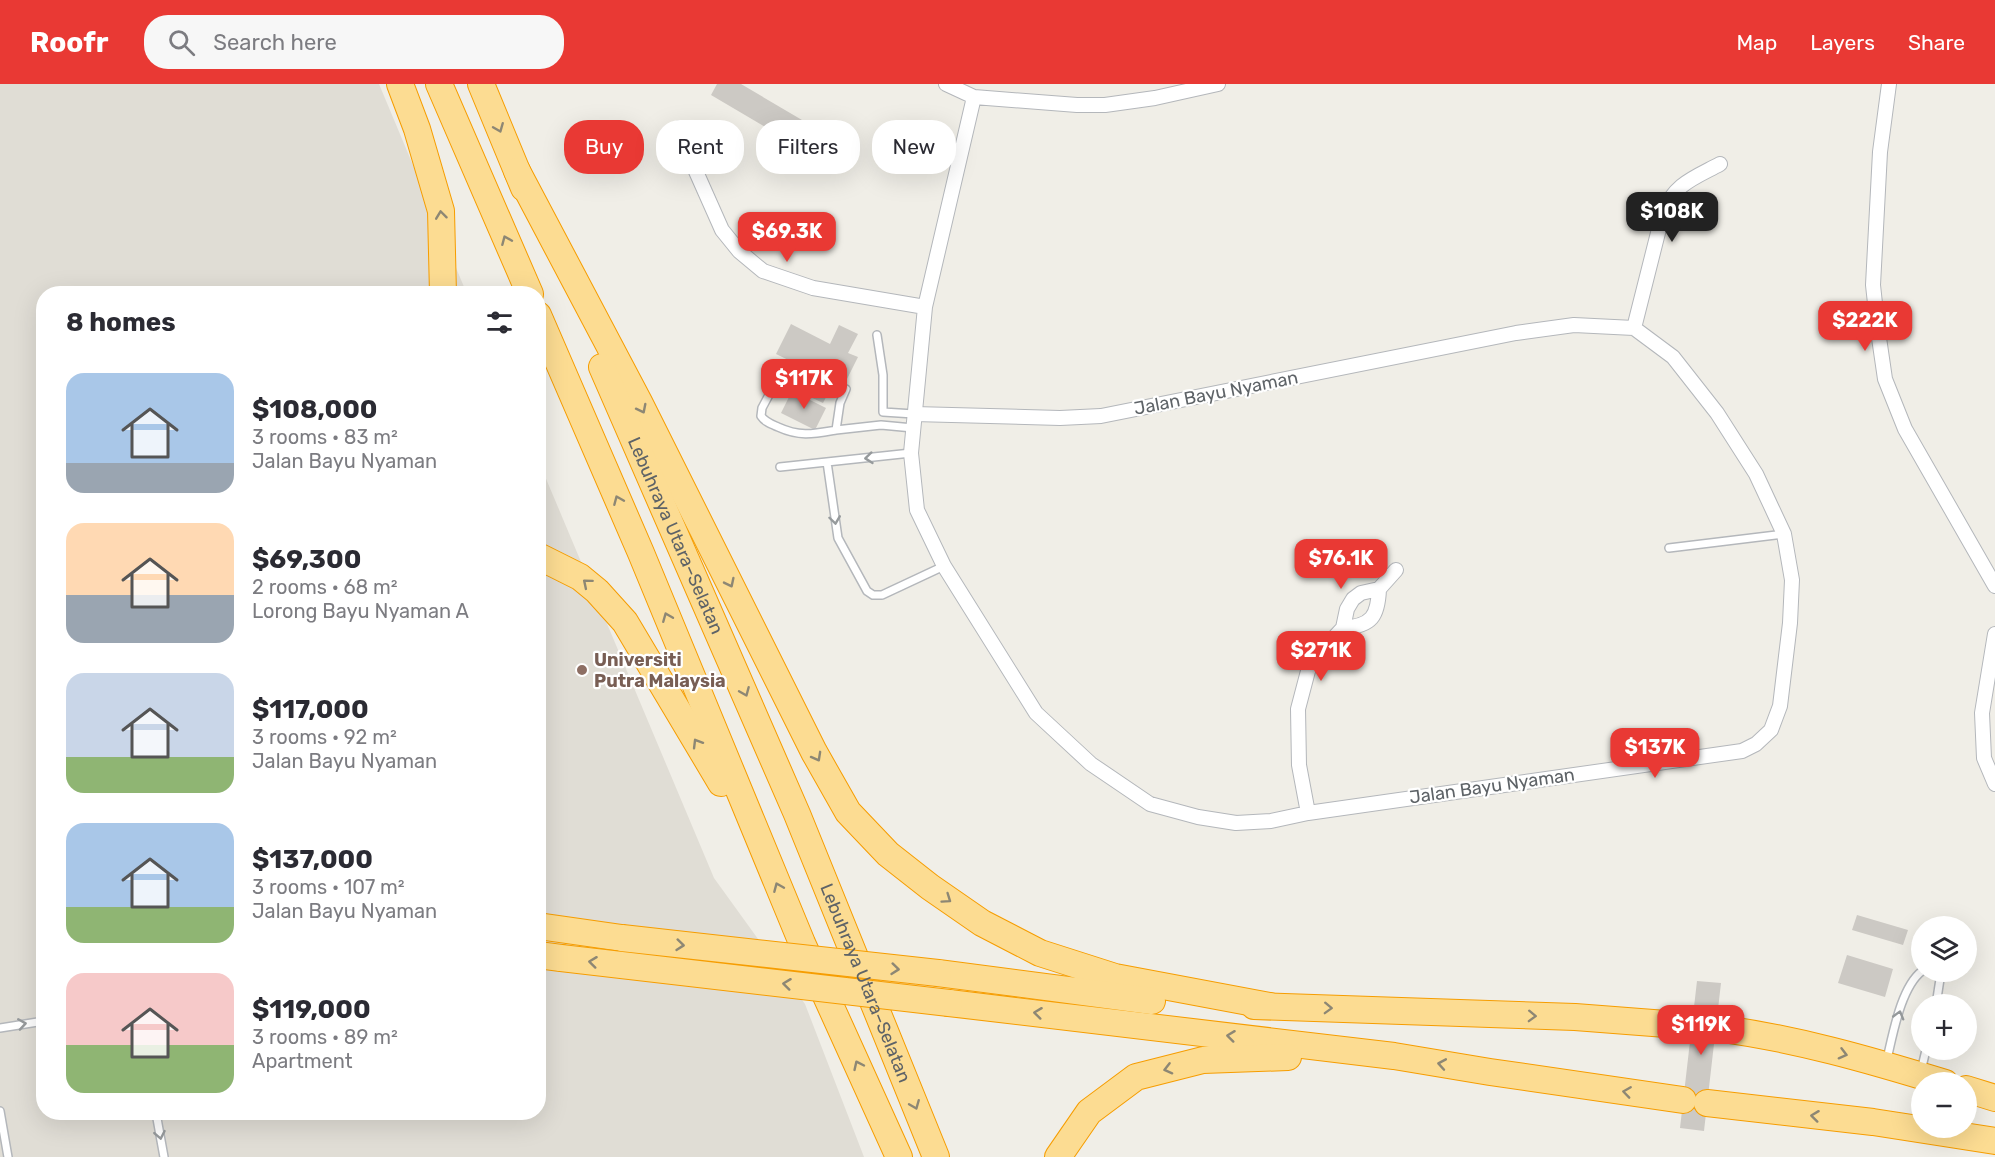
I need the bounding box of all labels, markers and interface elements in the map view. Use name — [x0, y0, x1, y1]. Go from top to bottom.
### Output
search box — [144, 15, 564, 69]
text: Roofr — [30, 26, 108, 59]
icon: search — [165, 26, 198, 59]
text: Search here — [213, 29, 337, 56]
text: Map — [1736, 30, 1777, 55]
text: Layers — [1810, 30, 1875, 55]
text: Share — [1908, 30, 1965, 55]
chip: Buy — [564, 120, 644, 174]
chip: Rent — [656, 120, 744, 174]
chip: Filters — [756, 120, 860, 174]
chip: New — [872, 120, 956, 174]
one-way arrow — [492, 121, 504, 132]
pin: $108K — [1630, 192, 1714, 243]
text: $108K — [1640, 199, 1704, 223]
one-way arrow — [435, 210, 447, 219]
pin: $69.3K — [738, 212, 836, 263]
text: $69.3K — [752, 219, 822, 243]
one-way arrow — [502, 236, 514, 247]
pin: $222K — [1823, 301, 1907, 352]
icon: filters — [483, 306, 516, 339]
text: 8 homes — [66, 307, 176, 338]
text: $222K — [1832, 308, 1898, 332]
pin: $117K — [762, 359, 846, 410]
text: $117K — [775, 366, 833, 390]
street label: Jalan Bayu Nyaman — [1132, 366, 1300, 420]
text: $108,000 — [252, 394, 378, 425]
icon: home — [114, 397, 186, 469]
one-way arrow — [635, 403, 646, 413]
text: 3 rooms · 83 m² — [252, 425, 398, 449]
street label: Lebuhraya Utara–Selatan — [623, 434, 728, 638]
text: Jalan Bayu Nyaman — [252, 449, 437, 473]
one-way arrow — [864, 451, 874, 463]
one-way arrow — [613, 495, 625, 506]
one-way arrow — [829, 515, 841, 525]
pin: $76.1K — [1292, 539, 1390, 590]
text: $69,300 — [252, 544, 361, 575]
text: $76.1K — [1309, 546, 1373, 570]
icon: home — [114, 547, 186, 619]
text: 2 rooms · 68 m² — [252, 575, 398, 599]
one-way arrow — [723, 576, 735, 587]
one-way arrow — [583, 579, 594, 590]
text: Lorong Bayu Nyaman A — [252, 599, 469, 623]
one-way arrow — [662, 612, 674, 623]
pin: $271K — [1279, 631, 1363, 682]
text: $271K — [1290, 638, 1352, 662]
place label: Universiti Putra Malaysia — [594, 649, 726, 692]
marker: Universiti Putra Malaysia — [575, 663, 589, 677]
one-way arrow — [737, 686, 749, 697]
text: $117,000 — [252, 694, 369, 725]
icon: home — [114, 697, 186, 769]
text: 3 rooms · 92 m² — [252, 725, 397, 749]
pin: $137K — [1613, 728, 1697, 779]
text: $137K — [1624, 735, 1686, 759]
one-way arrow — [693, 739, 705, 749]
text: Jalan Bayu Nyaman — [252, 749, 437, 773]
one-way arrow — [810, 751, 821, 762]
street label: Jalan Bayu Nyaman — [1408, 764, 1576, 808]
text: $137,000 — [252, 844, 373, 875]
icon: home — [114, 847, 186, 919]
text: 3 rooms · 107 m² — [252, 875, 405, 899]
street label: Lebuhraya Utara–Selatan — [815, 880, 916, 1086]
one-way arrow — [773, 883, 785, 894]
one-way arrow — [940, 892, 951, 903]
text: Jalan Bayu Nyaman — [252, 899, 437, 923]
map controls — [1911, 916, 1977, 1138]
button: layers — [1911, 916, 1977, 982]
one-way arrow — [675, 938, 685, 951]
one-way arrow — [588, 956, 597, 969]
one-way arrow — [890, 962, 899, 974]
one-way arrow — [782, 978, 791, 991]
text: $119,000 — [252, 994, 371, 1025]
button: + — [1911, 994, 1977, 1060]
icon: home — [114, 997, 186, 1069]
one-way arrow — [1324, 1002, 1333, 1014]
pin: $119K — [1659, 1005, 1743, 1056]
one-way arrow — [1033, 1008, 1042, 1020]
one-way arrow — [1527, 1009, 1536, 1022]
one-way arrow — [1892, 1010, 1904, 1021]
text: $119K — [1671, 1012, 1731, 1036]
one-way arrow — [16, 1018, 26, 1031]
text: 3 rooms · 89 m² — [252, 1025, 398, 1049]
one-way arrow — [1227, 1031, 1236, 1043]
one-way arrow — [1838, 1046, 1848, 1059]
text: Apartment — [252, 1049, 353, 1073]
one-way arrow — [1437, 1058, 1447, 1071]
one-way arrow — [853, 1061, 865, 1072]
one-way arrow — [1164, 1062, 1174, 1074]
button: − — [1911, 1072, 1977, 1138]
one-way arrow — [1623, 1086, 1633, 1099]
one-way arrow — [908, 1099, 920, 1110]
one-way arrow — [1811, 1110, 1820, 1123]
one-way arrow — [153, 1130, 166, 1140]

